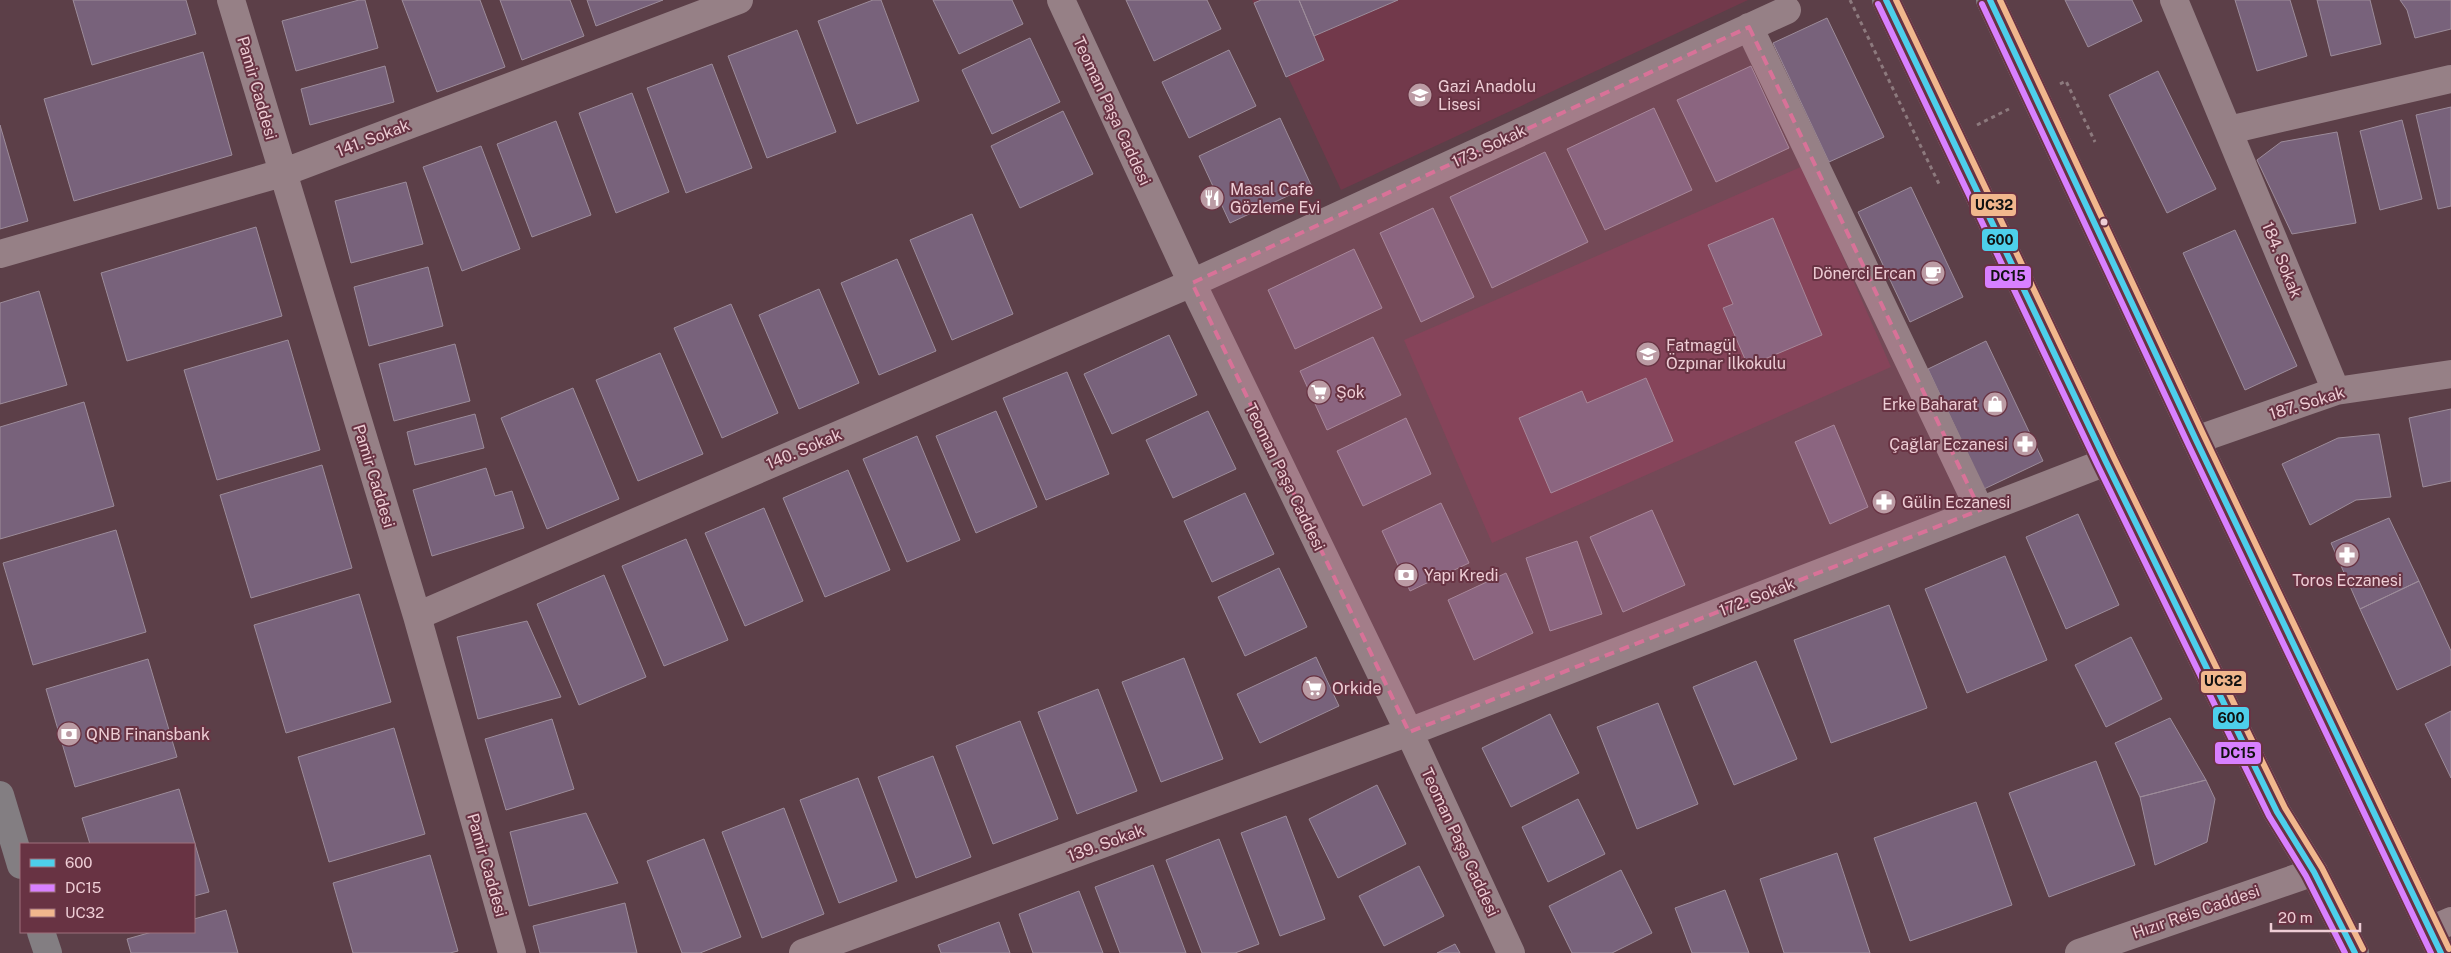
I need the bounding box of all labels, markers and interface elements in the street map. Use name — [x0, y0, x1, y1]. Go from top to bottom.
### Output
street label: Pamir Caddesi — [233, 34, 281, 142]
street label: Teoman Paşa Caddesi — [1069, 34, 1155, 188]
place label: Gazi Anadolu Lisesi — [1438, 77, 1536, 114]
school or university icon: Gazi Anadolu Lisesi — [1407, 82, 1433, 108]
street label: 141. Sokak — [334, 115, 412, 161]
street label: 173. Sokak — [1449, 121, 1529, 171]
place label: Masal Cafe Gözleme Evi — [1230, 180, 1320, 217]
restaurant icon: Masal Cafe Gözleme Evi — [1199, 185, 1225, 211]
line badge: UC32 — [1970, 193, 2017, 217]
text: UC32 — [1975, 197, 2013, 213]
unlabelled marker — [2099, 217, 2109, 227]
street label: 184. Sokak — [2258, 219, 2306, 301]
line badge: 600 — [1981, 228, 2019, 252]
text: 600 — [1986, 232, 2014, 248]
cafe icon: Dönerci Ercan — [1920, 260, 1946, 286]
place label: Dönerci Ercan — [1812, 264, 1916, 283]
line badge: DC15 — [1984, 265, 2032, 289]
text: DC15 — [1990, 268, 2026, 284]
place label: Fatmagül Özpınar İlkokulu — [1666, 336, 1786, 373]
school or university icon: Fatmagül Özpınar İlkokulu — [1635, 341, 1661, 367]
supermarket icon: Şok — [1306, 379, 1332, 405]
place label: Şok — [1336, 383, 1365, 402]
street label: 187. Sokak — [2267, 383, 2347, 423]
shop icon: Erke Baharat — [1982, 391, 2008, 417]
place label: Erke Baharat — [1882, 395, 1978, 414]
street label: Teoman Paşa Caddesi — [1241, 400, 1329, 554]
street label: Pamir Caddesi — [349, 422, 399, 530]
street label: 140. Sokak — [763, 425, 845, 473]
pharmacy icon: Çağlar Eczanesi — [2012, 431, 2038, 457]
place label: Çağlar Eczanesi — [1889, 435, 2008, 454]
pharmacy icon: Gülin Eczanesi — [1871, 489, 1897, 515]
place label: Gülin Eczanesi — [1902, 493, 2010, 512]
pharmacy icon: Toros Eczanesi — [2334, 542, 2360, 568]
bank icon: Yapı Kredi — [1393, 562, 1419, 588]
place label: Yapı Kredi — [1424, 566, 1499, 585]
place label: Toros Eczanesi — [2292, 571, 2402, 590]
street label: 172. Sokak — [1716, 574, 1798, 620]
line badge: UC32 — [2200, 670, 2247, 694]
text: UC32 — [2204, 673, 2242, 689]
supermarket icon: Orkide — [1301, 675, 1327, 701]
place label: Orkide — [1332, 679, 1381, 698]
line badge: 600 — [2212, 706, 2250, 730]
text: 600 — [2217, 710, 2245, 726]
bank icon: QNB Finansbank — [56, 721, 82, 747]
place label: QNB Finansbank — [86, 725, 210, 744]
line badge: DC15 — [2214, 741, 2262, 765]
text: DC15 — [2220, 745, 2256, 761]
street label: Teoman Paşa Caddesi — [1417, 765, 1503, 919]
street label: Pamir Caddesi — [463, 811, 511, 919]
street label: 139. Sokak — [1065, 820, 1147, 866]
legend — [20, 843, 195, 933]
text: 600 — [65, 854, 93, 871]
text: DC15 — [65, 879, 101, 896]
street label: Hızır Reis Caddesi — [2130, 881, 2262, 943]
scale bar — [2271, 900, 2360, 932]
text: UC32 — [65, 904, 104, 921]
text: 20 m — [2278, 909, 2313, 926]

